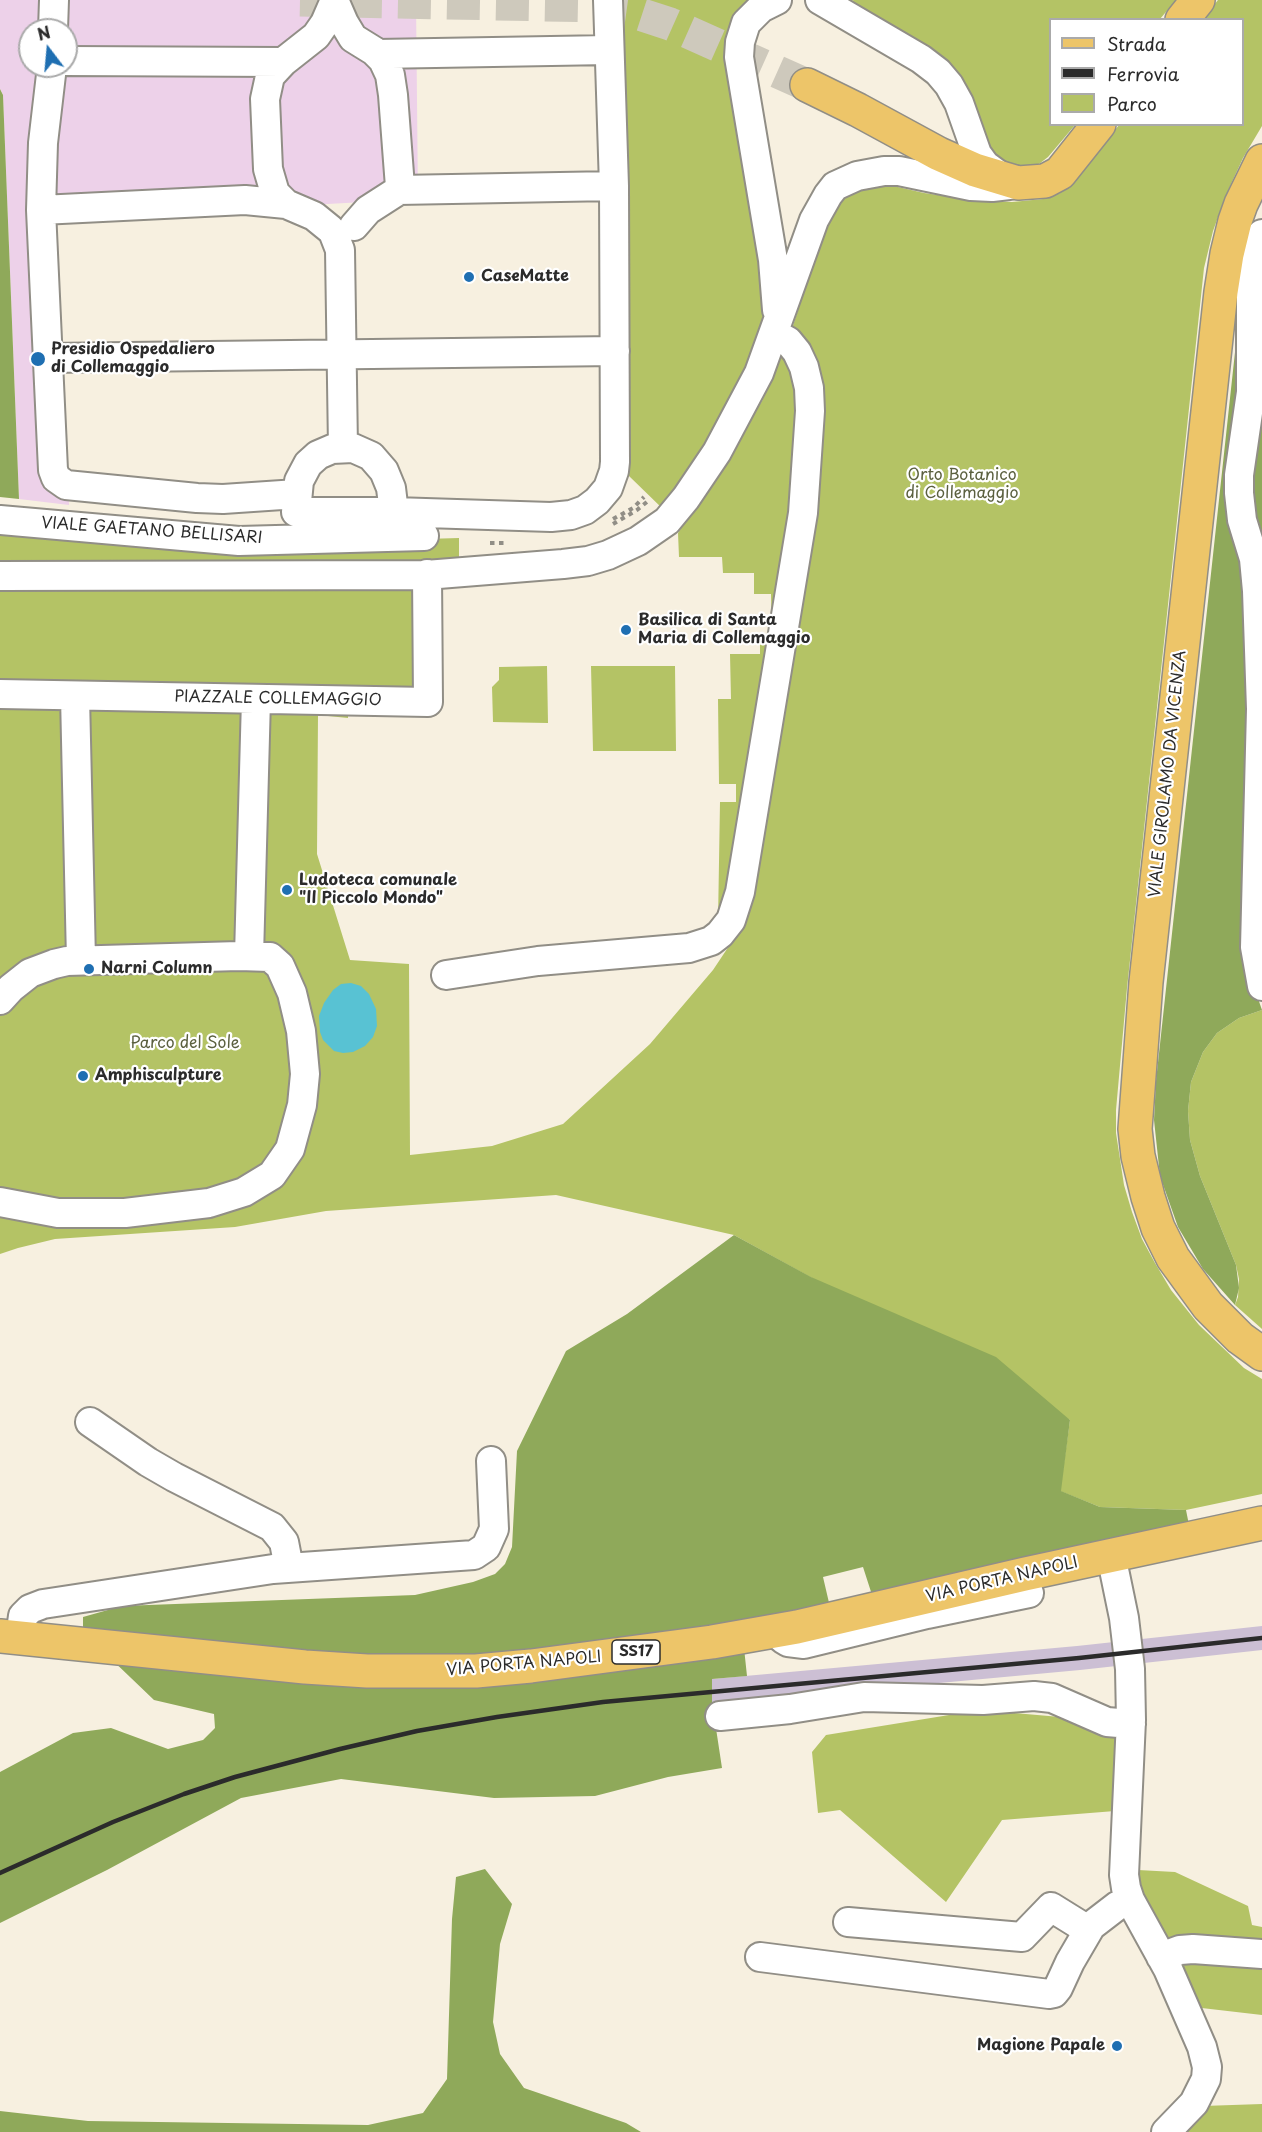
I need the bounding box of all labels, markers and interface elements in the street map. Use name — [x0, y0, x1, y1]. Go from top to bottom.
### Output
north arrow — [18, 18, 78, 78]
legend — [1049, 18, 1244, 126]
text: N — [34, 19, 53, 46]
text: Strada — [1107, 30, 1166, 57]
text: Ferrovia — [1107, 60, 1179, 87]
text: Parco — [1107, 90, 1157, 117]
place label: CaseMatte — [481, 267, 569, 287]
marker: CaseMatte — [462, 270, 476, 284]
place label: Presidio Ospedaliero di Collemaggio — [51, 340, 215, 378]
marker: Presidio Ospedaliero di Collemaggio — [29, 350, 47, 368]
park label: Orto Botanico di Collemaggio — [906, 466, 1018, 504]
street label: VIALE GAETANO BELLISARI — [41, 514, 263, 548]
place label: Basilica di Santa Maria di Collemaggio — [638, 611, 810, 649]
marker: Basilica di Santa Maria di Collemaggio — [619, 623, 633, 637]
street label: VIALE GIROLAMO DA VICENZA — [1145, 649, 1191, 899]
street label: PIAZZALE COLLEMAGGIO — [174, 688, 382, 710]
place label: Ludoteca comunale "Il Piccolo Mondo" — [299, 871, 457, 909]
marker: Ludoteca comunale "Il Piccolo Mondo" — [280, 883, 294, 897]
place label: Narni Column — [101, 959, 213, 979]
marker: Narni Column — [82, 962, 96, 976]
park label: Parco del Sole — [130, 1034, 240, 1054]
place label: Amphisculpture — [95, 1066, 221, 1086]
marker: Amphisculpture — [76, 1069, 90, 1083]
street label: VIA PORTA NAPOLI — [924, 1553, 1080, 1607]
road number: SS17 — [612, 1640, 660, 1664]
street label: VIA PORTA NAPOLI — [446, 1648, 602, 1680]
place label: Magione Papale — [977, 2036, 1105, 2056]
marker: Magione Papale — [1110, 2039, 1124, 2053]

